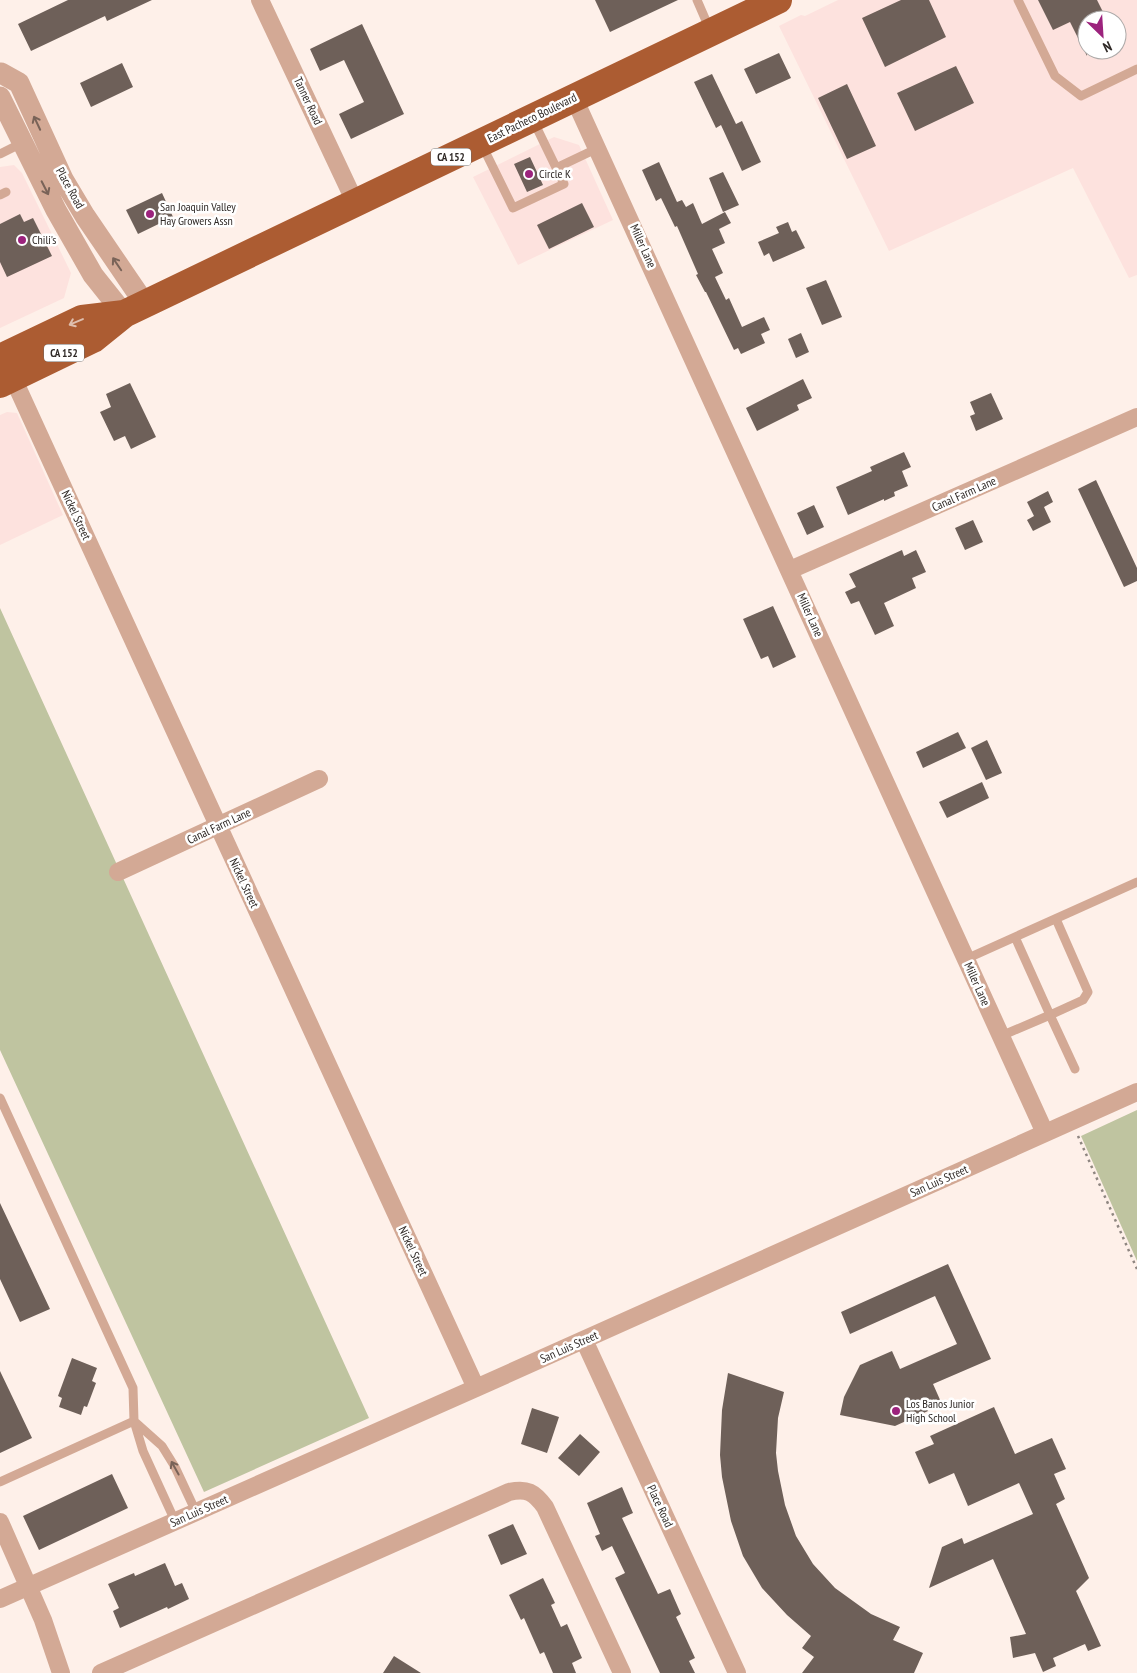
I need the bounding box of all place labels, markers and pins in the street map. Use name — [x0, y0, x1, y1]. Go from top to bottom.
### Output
place label: Circle K — [539, 166, 571, 181]
marker: Circle K — [523, 168, 535, 180]
place label: San Joaquin Valley Hay Growers Assn — [160, 199, 236, 228]
marker: San Joaquin Valley Hay Growers Assn — [144, 208, 156, 220]
place label: Chili's — [32, 232, 56, 247]
marker: Chili's — [16, 234, 28, 246]
place label: Los Banos Junior High School — [906, 1396, 975, 1425]
marker: Los Banos Junior High School — [890, 1405, 902, 1417]

